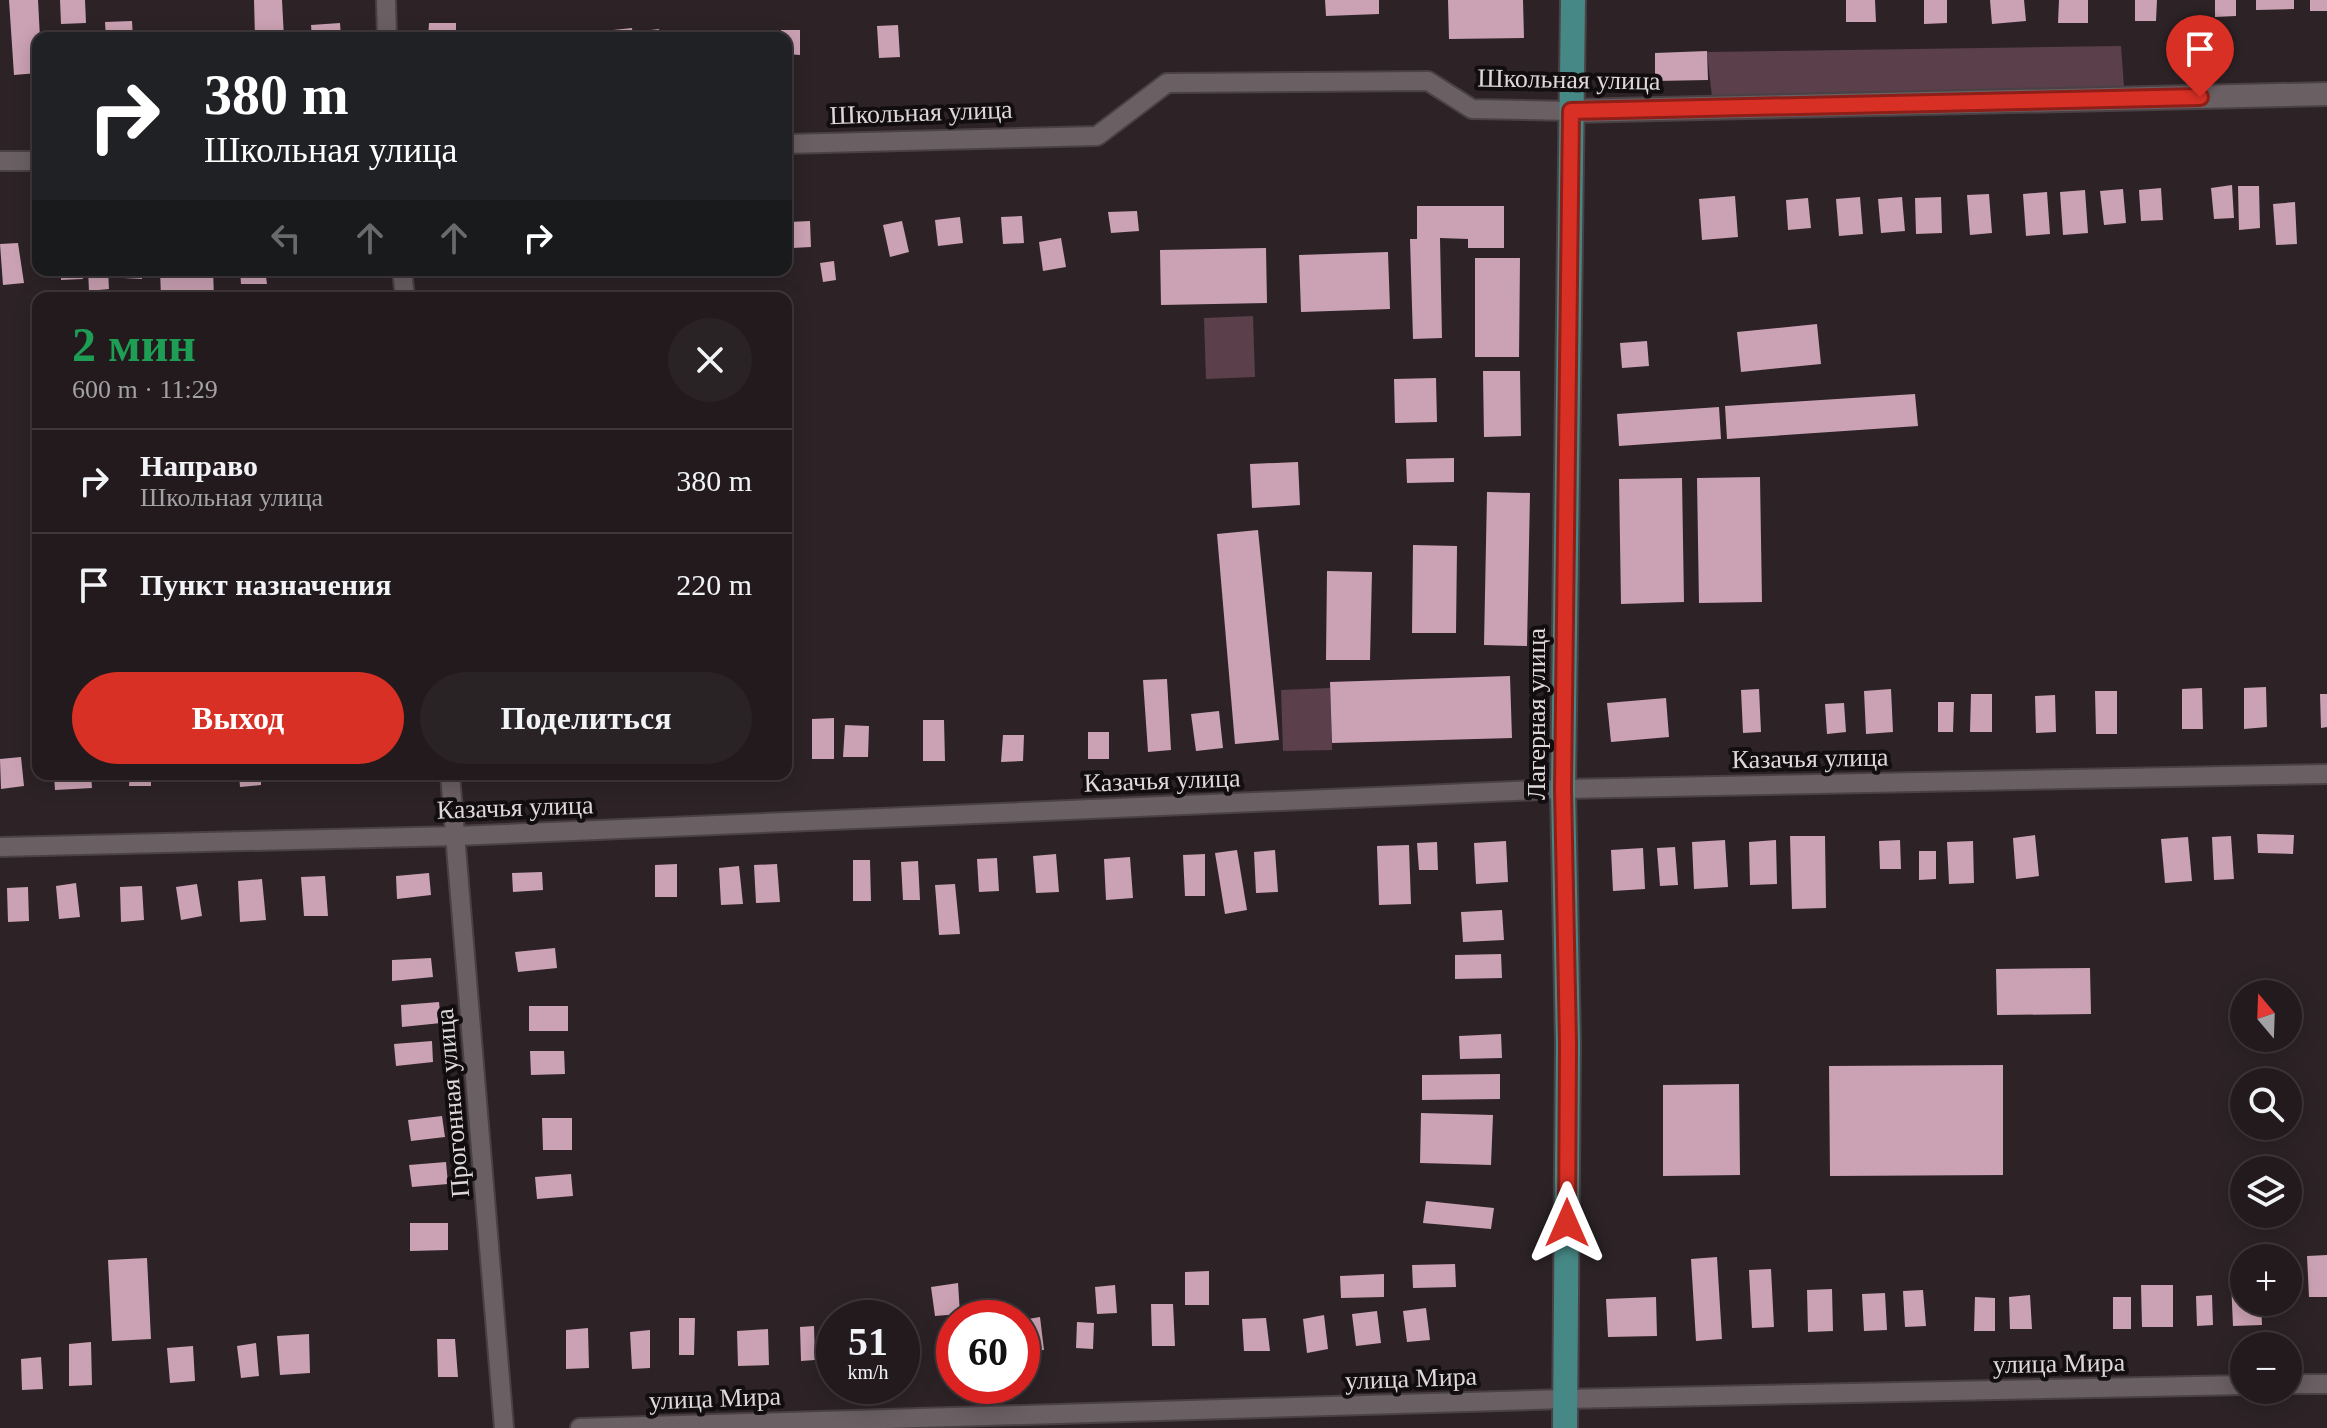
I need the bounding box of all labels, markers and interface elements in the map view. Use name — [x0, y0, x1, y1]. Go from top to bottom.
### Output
pin — [2166, 15, 2234, 97]
icon: arrive — [2178, 27, 2222, 71]
street label: Школьная улица — [1477, 63, 1661, 96]
icon: right — [72, 64, 176, 168]
text: 380 m — [204, 64, 349, 126]
street label: Школьная улица — [829, 95, 1013, 130]
text: Школьная улица — [204, 130, 458, 170]
icon: left — [264, 216, 308, 260]
icon: ahead — [348, 216, 392, 260]
icon: ahead — [432, 216, 476, 260]
icon: right — [516, 216, 560, 260]
text: 2 мин — [72, 318, 196, 371]
button: close — [668, 318, 752, 402]
text: 600 m · 11:29 — [72, 375, 218, 404]
text: Направо — [140, 449, 258, 482]
icon: right — [72, 459, 116, 503]
text: 380 m — [676, 464, 752, 497]
text: Школьная улица — [140, 483, 323, 512]
icon: arrive — [72, 563, 116, 607]
text: Пункт назначения — [140, 568, 392, 601]
text: 220 m — [676, 568, 752, 601]
street label: Лагерная улица — [1522, 627, 1551, 800]
button: Выход — [72, 672, 404, 764]
button: Поделиться — [420, 672, 752, 764]
street label: Казачья улица — [1731, 743, 1889, 774]
street label: Казачья улица — [1083, 763, 1241, 798]
street label: Казачья улица — [436, 790, 594, 825]
north arrow — [2230, 980, 2302, 1052]
map controls — [2230, 980, 2302, 1404]
street label: Прогонная улица — [430, 1007, 475, 1199]
button: search — [2230, 1068, 2302, 1140]
button: layers — [2230, 1156, 2302, 1228]
position arrow — [1525, 1181, 1609, 1265]
button: + — [2230, 1244, 2302, 1316]
speed limit sign: 60 — [936, 1300, 1040, 1404]
text: 51 — [848, 1319, 888, 1364]
button: − — [2230, 1332, 2302, 1404]
street label: улица Мира — [1993, 1348, 2126, 1379]
text: km/h — [847, 1361, 889, 1383]
street label: улица Мира — [1344, 1362, 1478, 1395]
street label: улица Мира — [648, 1382, 782, 1415]

